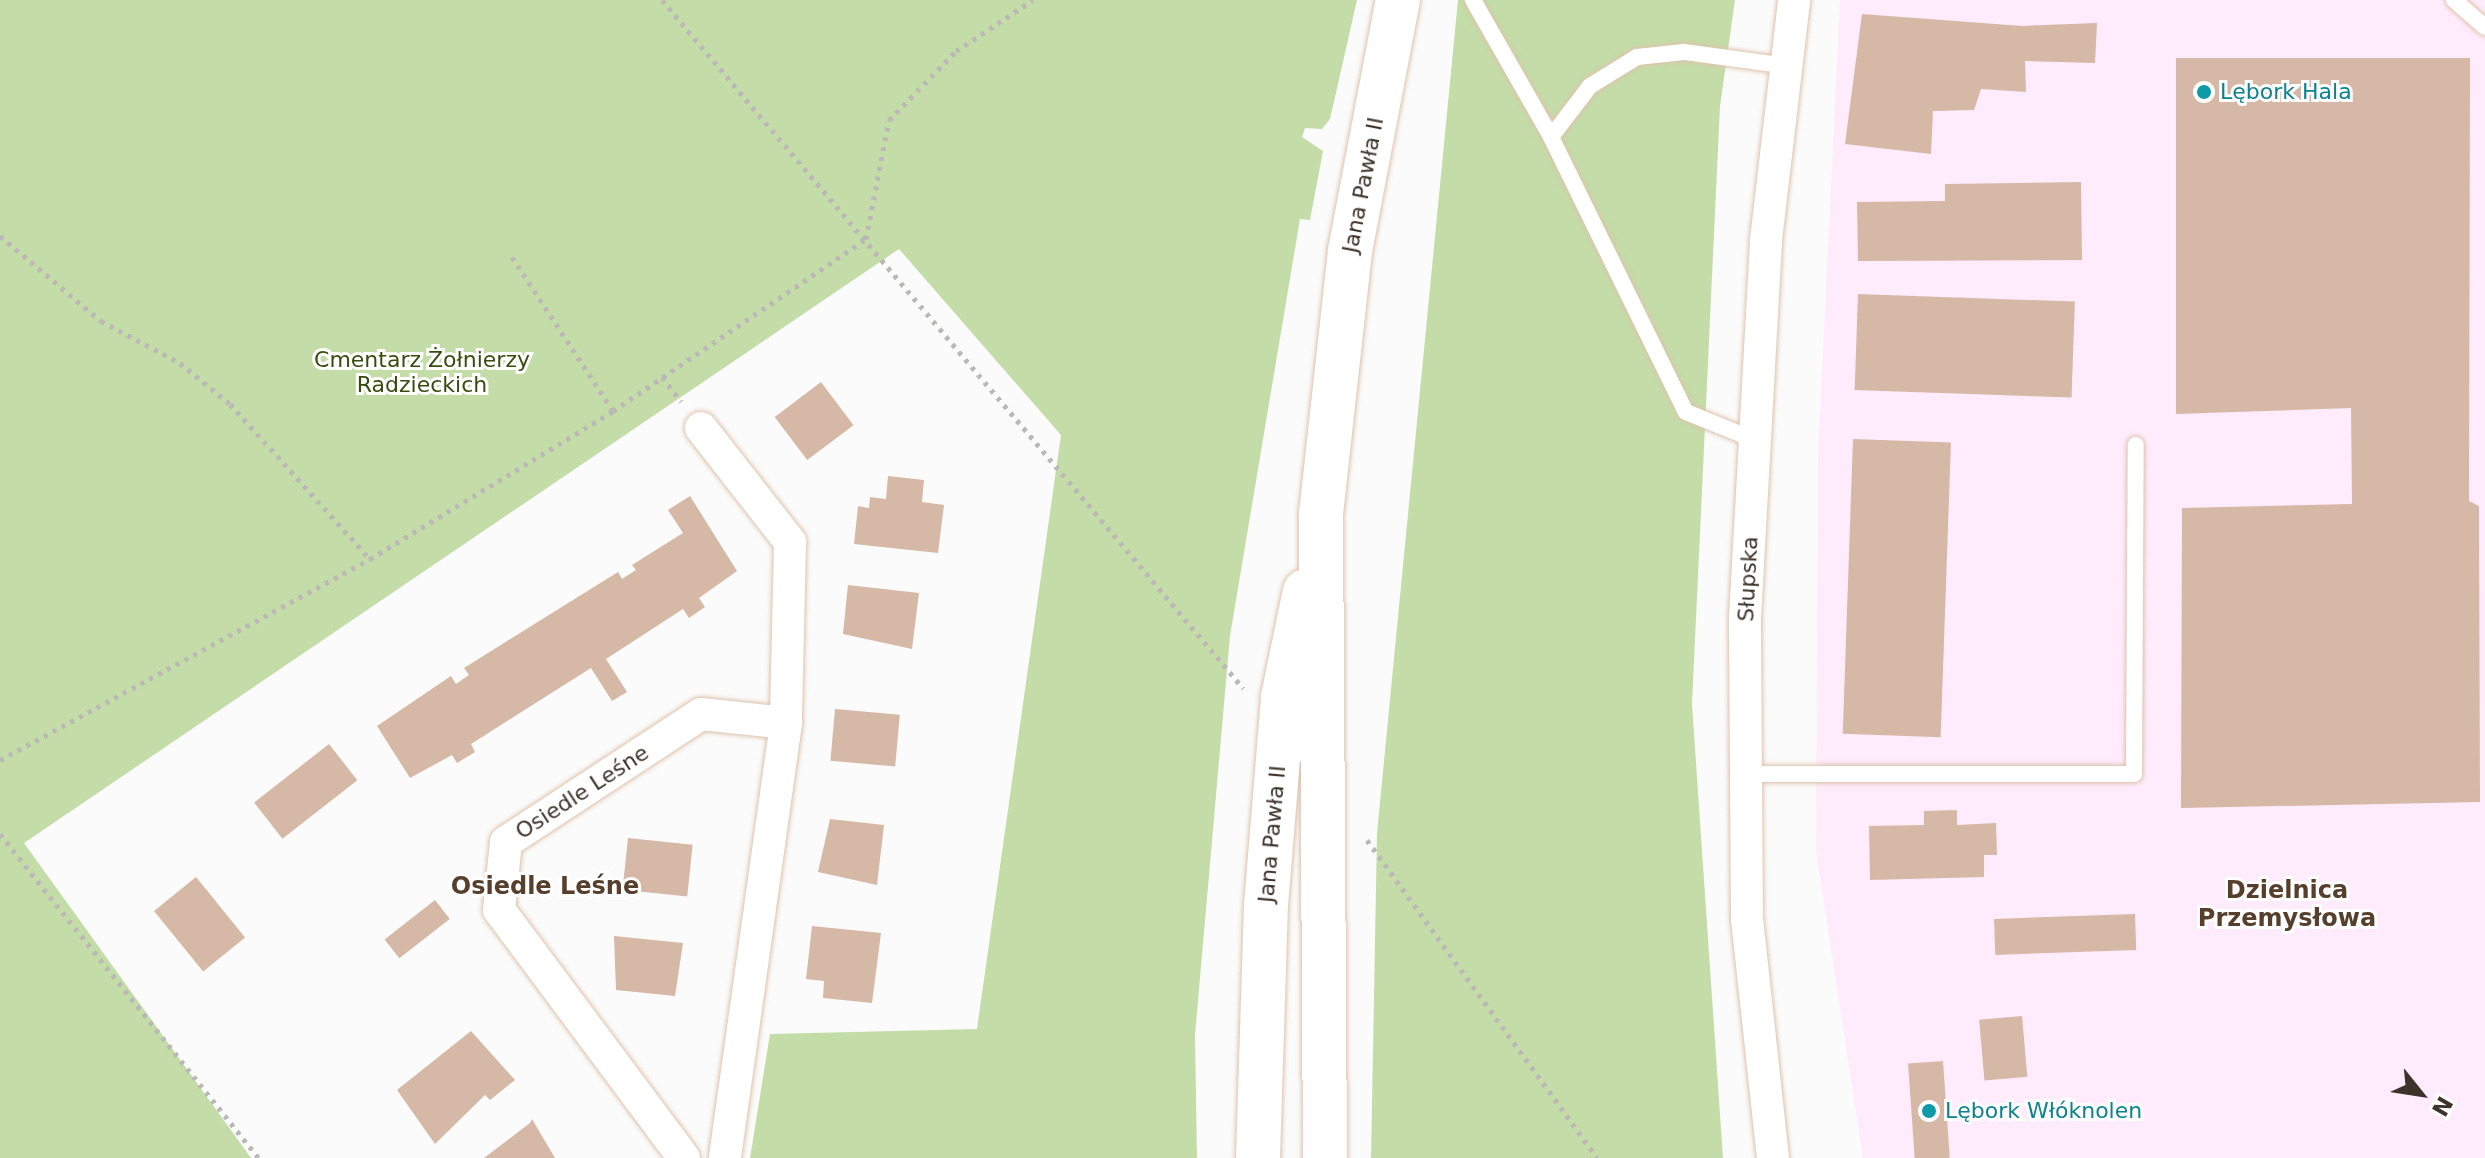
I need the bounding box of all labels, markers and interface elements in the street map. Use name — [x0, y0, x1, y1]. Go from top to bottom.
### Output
place label: Lębork Hala — [2220, 79, 2352, 105]
marker: Lębork Hala — [2195, 83, 2213, 101]
street label: Jana Pawła II — [1337, 115, 1389, 255]
park label: Cmentarz Żołnierzy Radzieckich — [314, 346, 530, 398]
street label: Słupska — [1733, 536, 1763, 622]
street label: Osiedle Leśne — [510, 739, 654, 845]
street label: Jana Pawła II — [1253, 764, 1291, 904]
district label: Osiedle Leśne — [451, 873, 639, 901]
district label: Dzielnica Przemysłowa — [2198, 877, 2376, 933]
north arrow — [2381, 1054, 2461, 1134]
text: N — [2427, 1092, 2458, 1120]
place label: Lębork Włóknolen — [1945, 1098, 2142, 1124]
marker: Lębork Włóknolen — [1920, 1102, 1938, 1120]

